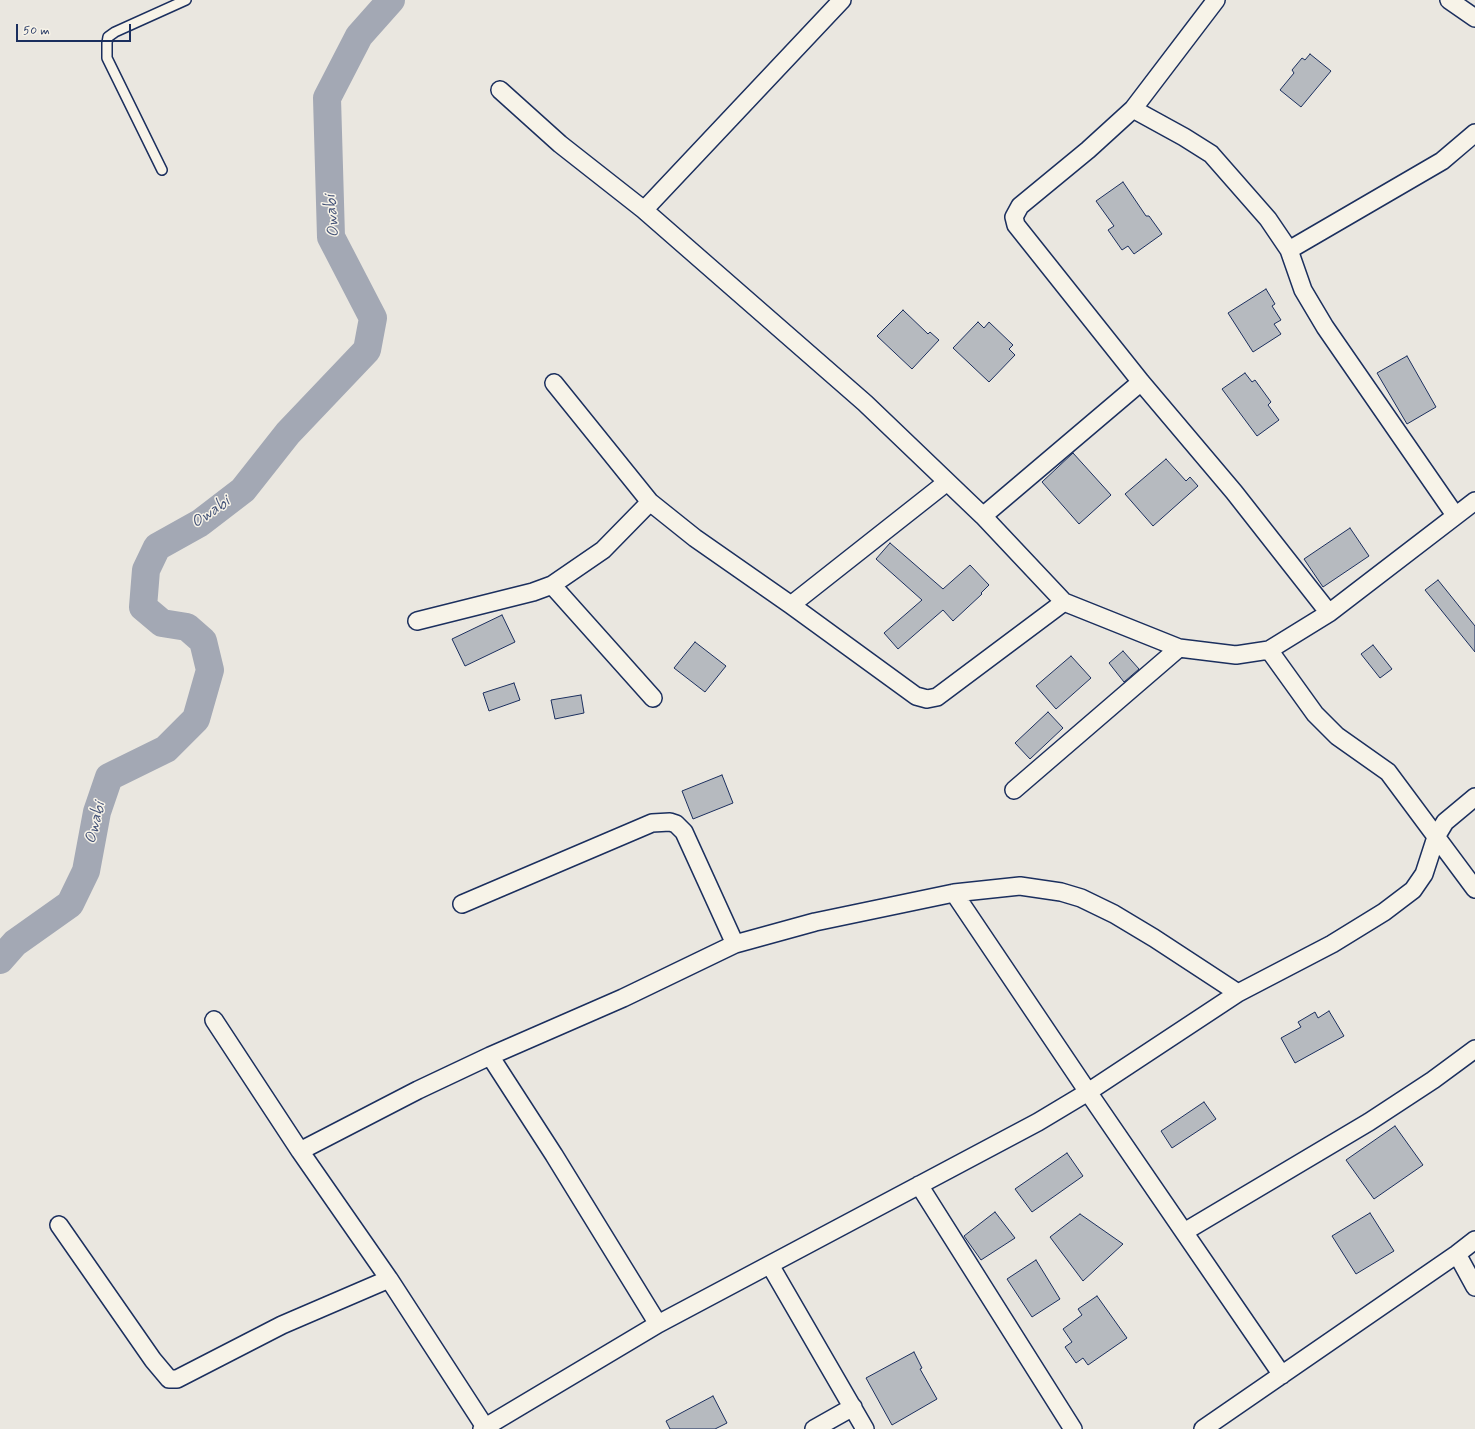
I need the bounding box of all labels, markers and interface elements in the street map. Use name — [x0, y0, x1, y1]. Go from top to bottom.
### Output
scale bar — [18, 16, 133, 42]
text: 50 m — [23, 23, 50, 39]
water label: Owabi — [322, 194, 344, 238]
water label: Owabi — [188, 493, 234, 533]
water label: Owabi — [82, 800, 110, 846]

